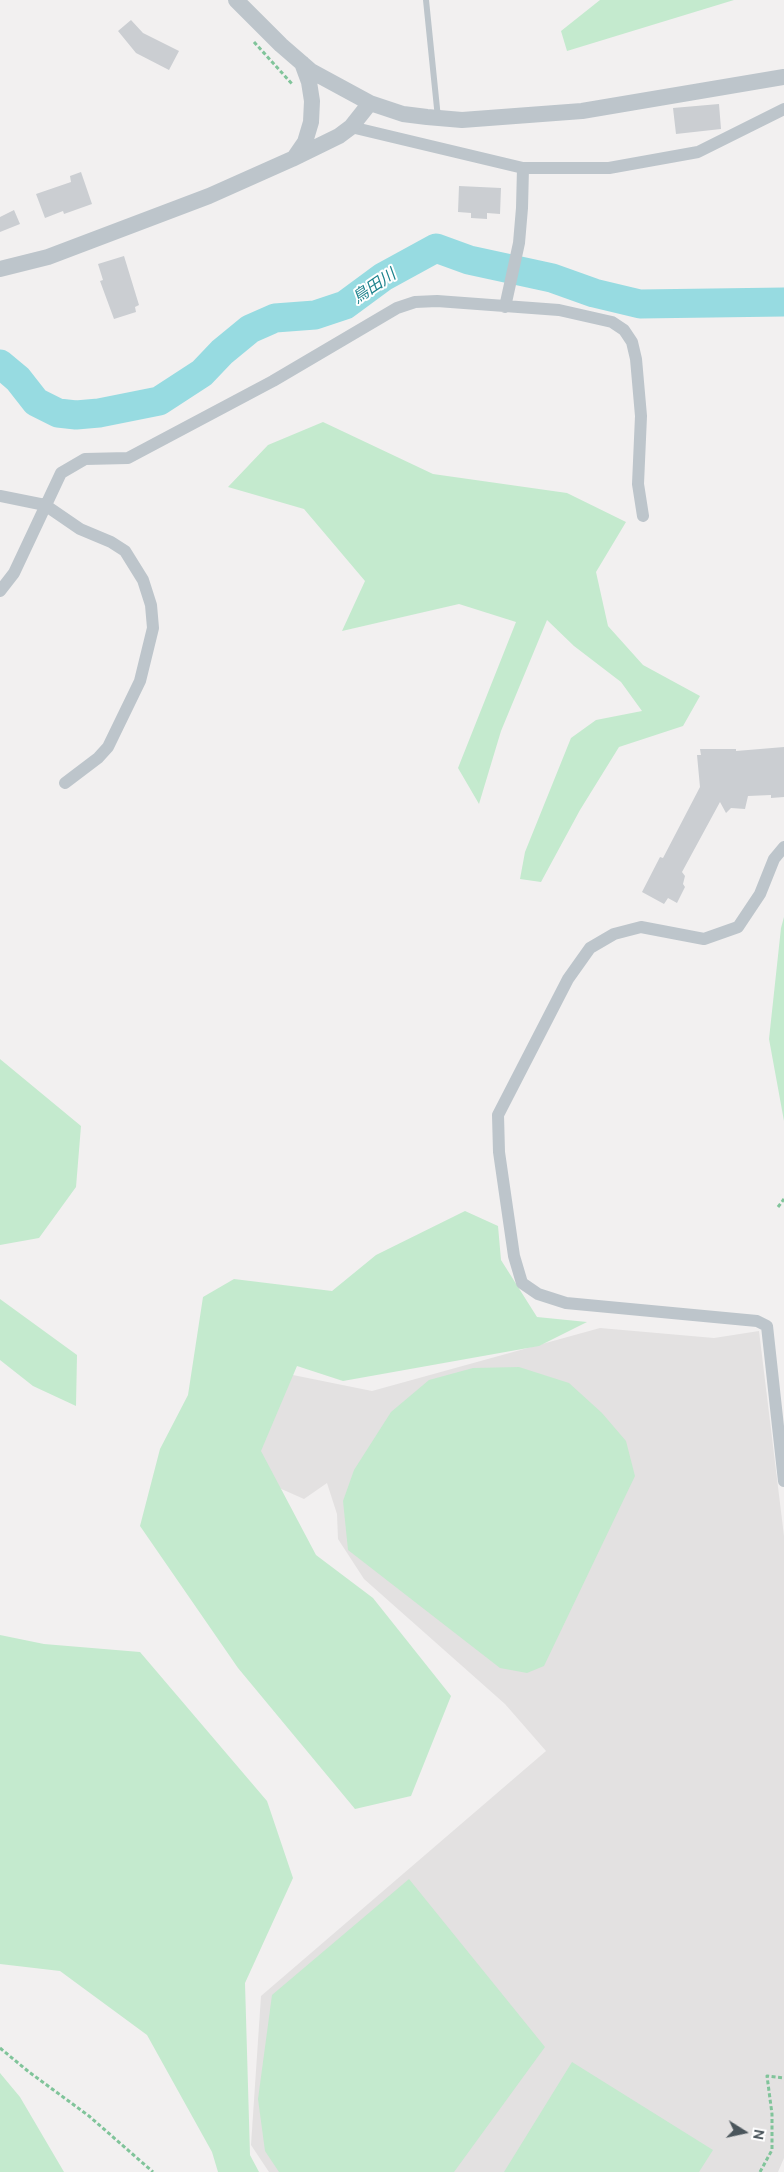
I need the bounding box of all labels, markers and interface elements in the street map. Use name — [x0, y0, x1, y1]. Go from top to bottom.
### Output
water label: 鳥田川 — [349, 265, 399, 307]
north arrow — [719, 2107, 769, 2157]
text: N — [750, 2128, 768, 2141]

